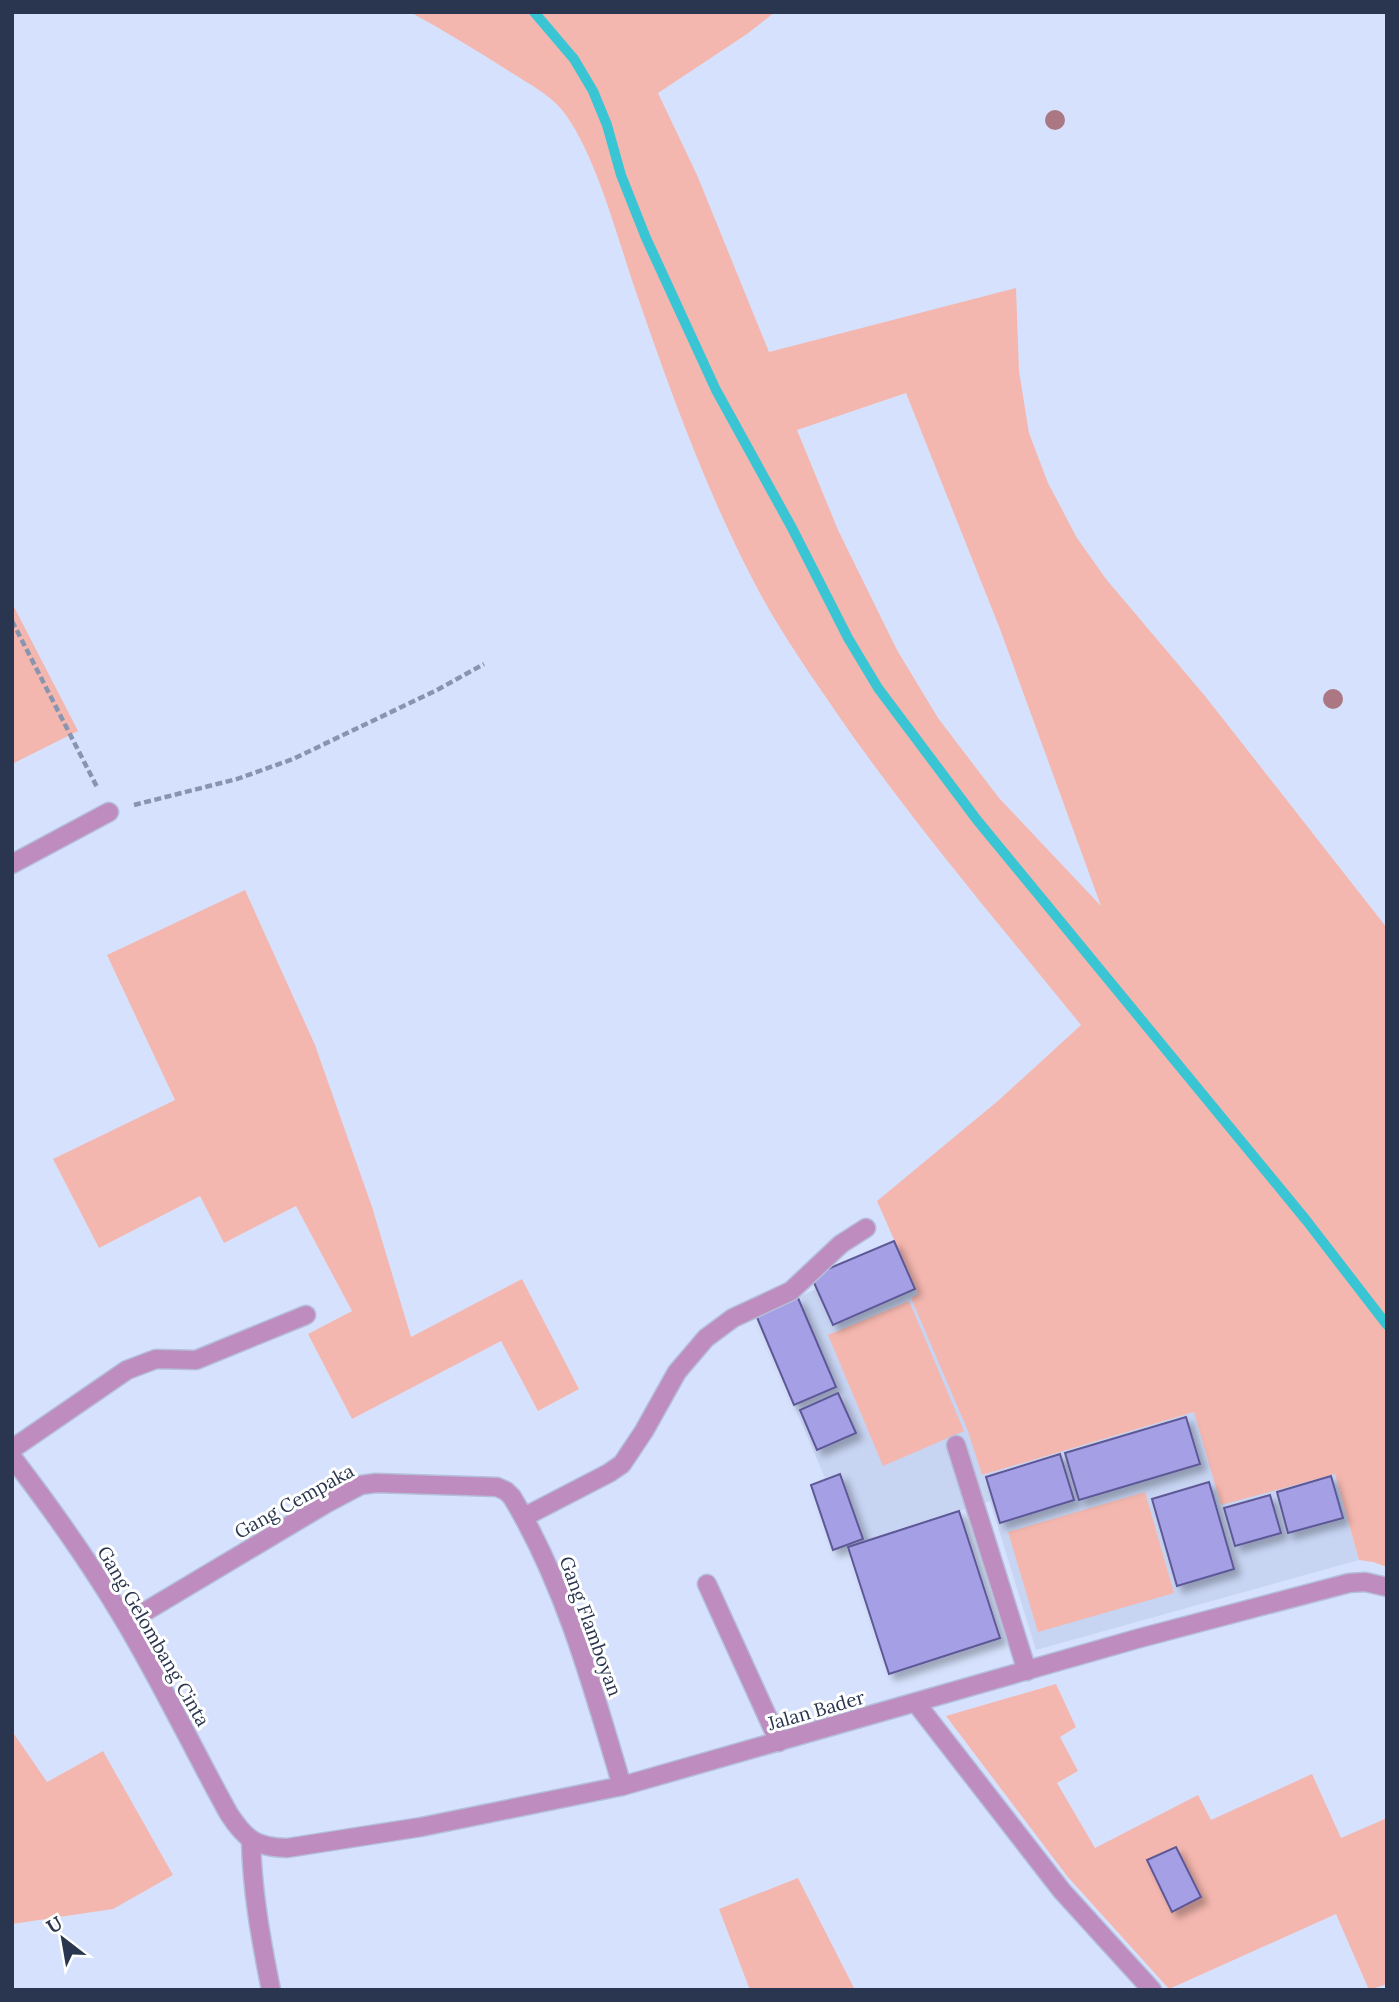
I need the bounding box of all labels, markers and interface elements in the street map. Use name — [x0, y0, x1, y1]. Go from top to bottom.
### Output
street label: Gang Cempaka — [230, 1458, 358, 1544]
street label: Gang Gelombang Cinta — [93, 1542, 216, 1731]
street label: Gang Flamboyan — [555, 1553, 627, 1699]
street label: Jalan Bader — [764, 1685, 868, 1736]
north arrow — [28, 1904, 98, 1974]
text: U — [42, 1910, 67, 1938]

